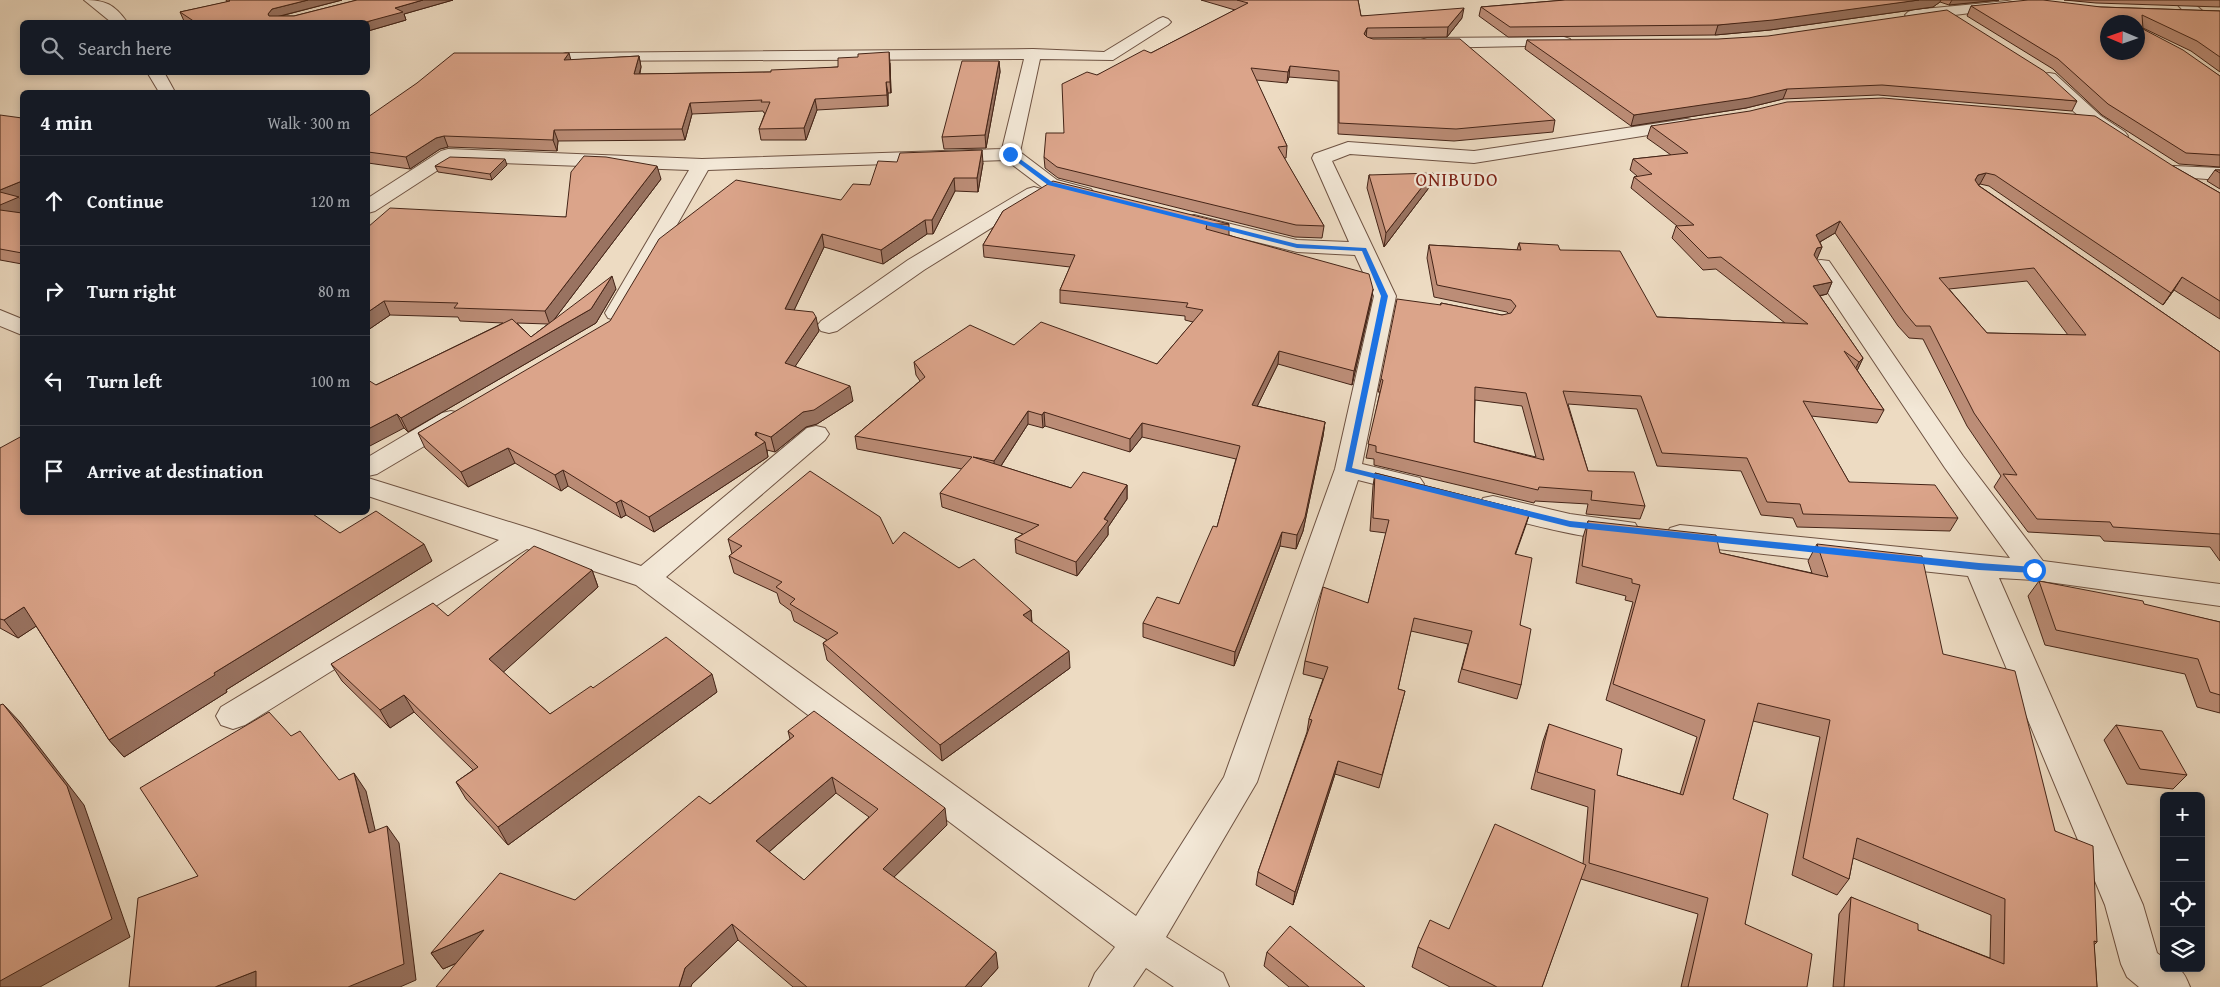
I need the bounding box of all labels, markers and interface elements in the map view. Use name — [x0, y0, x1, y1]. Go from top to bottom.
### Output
north arrow — [2100, 15, 2145, 60]
search box — [20, 20, 370, 75]
icon: search — [38, 34, 66, 62]
text: Search here — [78, 34, 172, 62]
text: 4 min — [40, 107, 92, 138]
text: Walk · 300 m — [267, 111, 350, 135]
route end — [999, 143, 1022, 166]
district label: ONIBUDO — [1415, 165, 1499, 193]
icon: ahead — [40, 187, 68, 215]
text: Continue — [87, 187, 164, 215]
text: 120 m — [310, 189, 350, 213]
icon: right — [40, 277, 68, 305]
text: Turn right — [87, 277, 176, 305]
text: 80 m — [318, 279, 350, 303]
icon: left — [40, 367, 68, 395]
text: Turn left — [87, 367, 162, 395]
text: 100 m — [310, 369, 350, 393]
icon: arrive — [40, 457, 68, 485]
text: Arrive at destination — [87, 457, 263, 485]
route start — [2023, 559, 2046, 582]
map controls — [2160, 792, 2205, 972]
button: + — [2160, 792, 2205, 837]
button: − — [2160, 837, 2205, 882]
button: locate — [2160, 882, 2205, 927]
button: layers — [2160, 927, 2205, 972]

